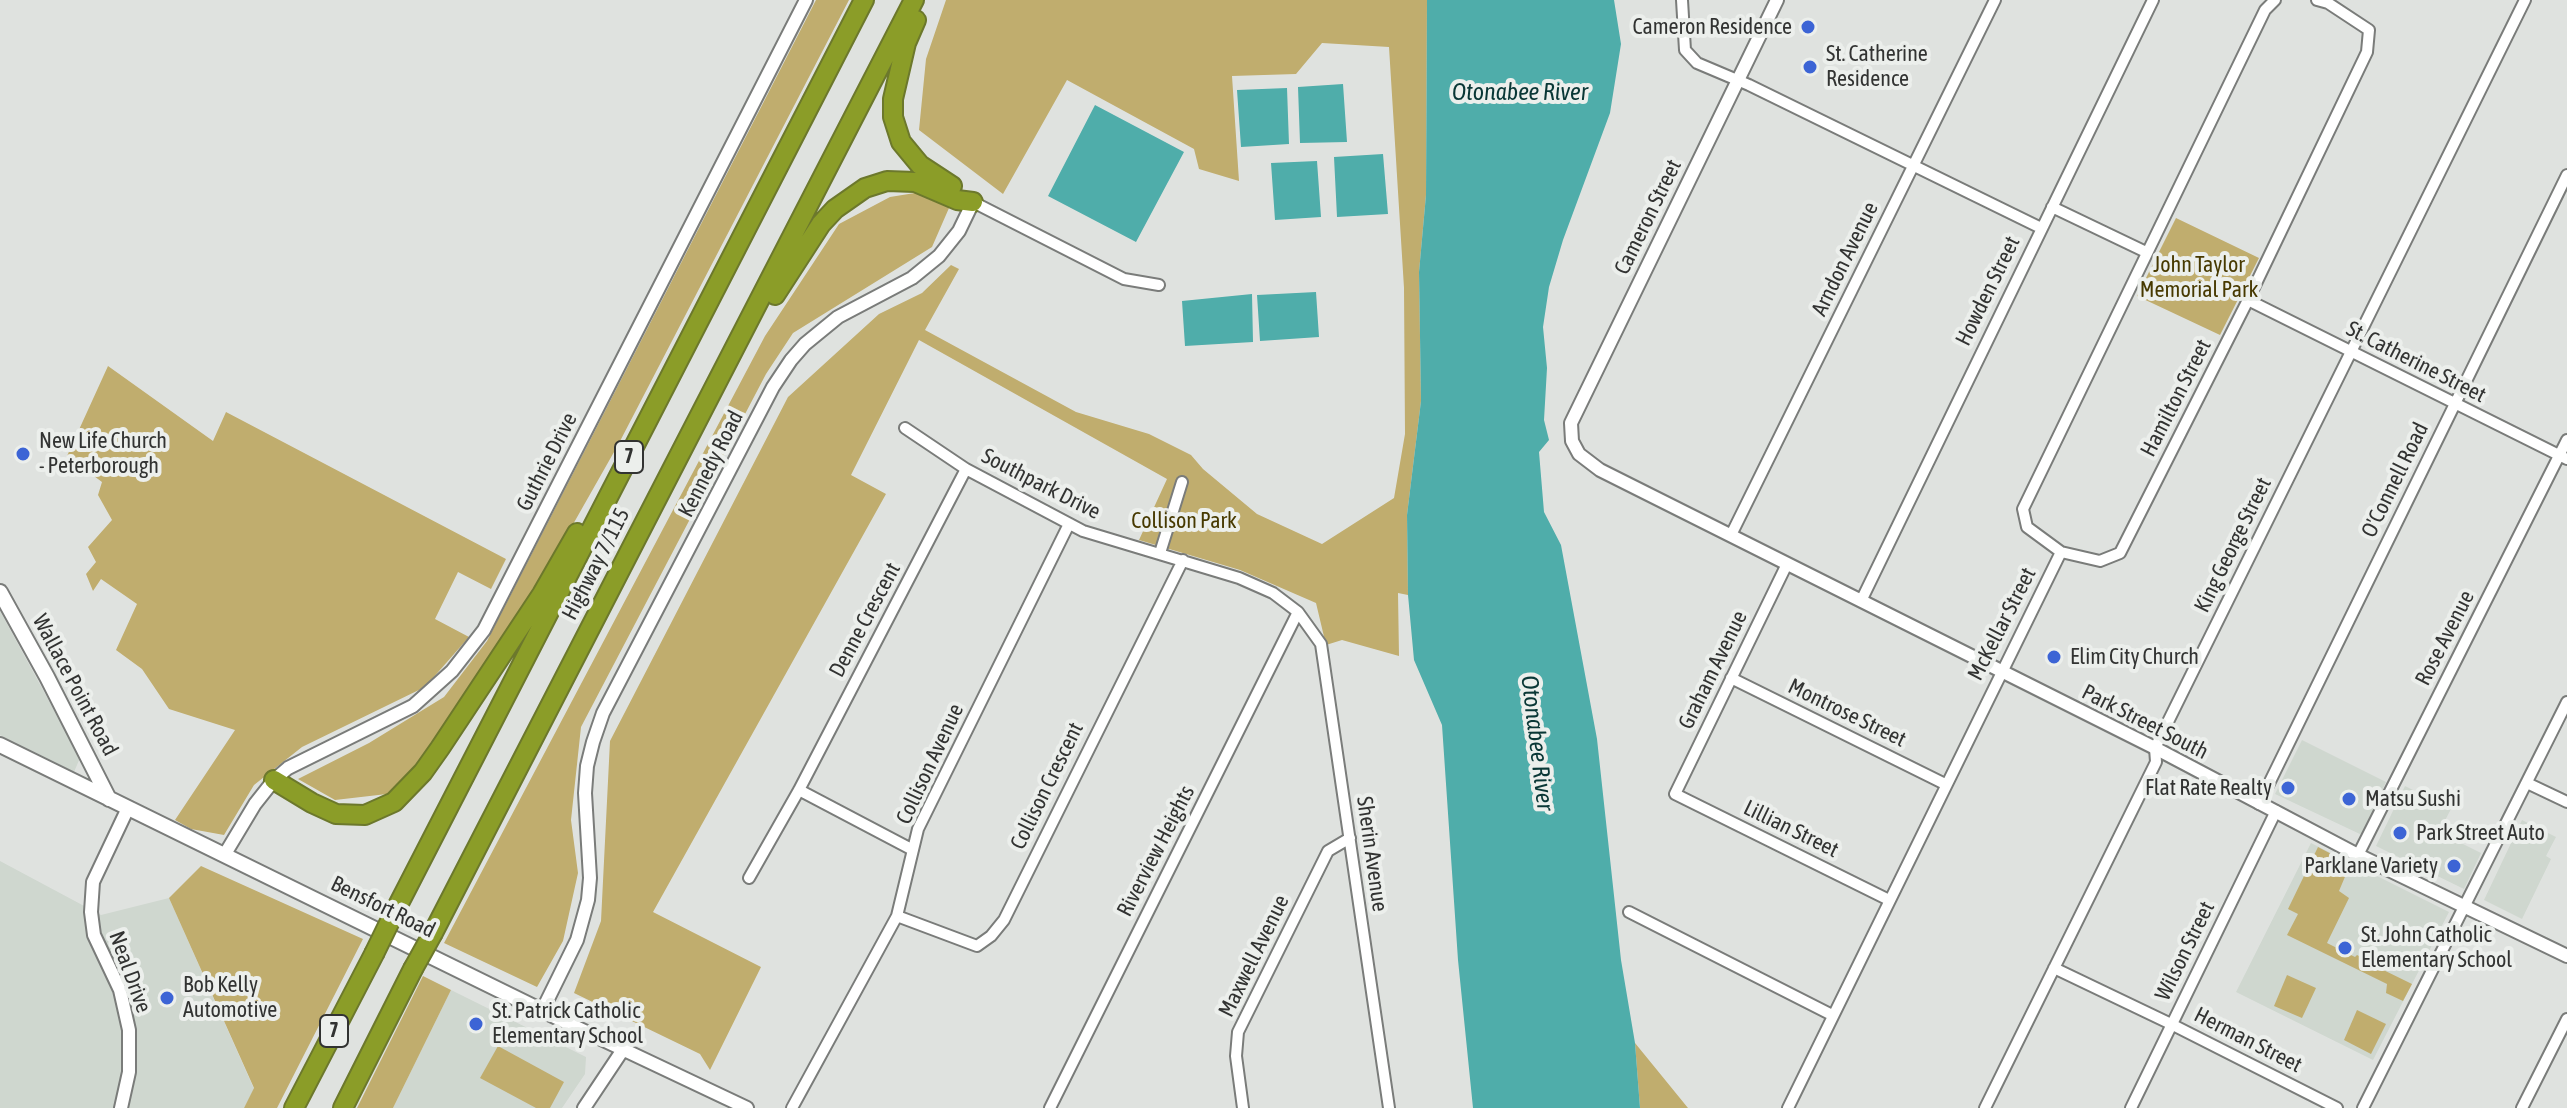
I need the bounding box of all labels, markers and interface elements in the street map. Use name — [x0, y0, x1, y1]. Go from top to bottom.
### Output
place label: Cameron Residence — [1633, 14, 1792, 40]
marker: Cameron Residence — [1799, 18, 1817, 36]
place label: St. Catherine Residence — [1826, 41, 1928, 92]
marker: St. Catherine Residence — [1801, 58, 1819, 76]
water label: Otonabee River — [1452, 78, 1588, 106]
street label: Cameron Street — [1609, 155, 1687, 279]
street label: Arndon Avenue — [1806, 198, 1884, 320]
street label: Howden Street — [1950, 232, 2026, 350]
park label: John Taylor Memorial Park — [2140, 252, 2258, 304]
street label: St. Catherine Street — [2342, 315, 2490, 409]
street label: Hamilton Street — [2135, 335, 2217, 461]
street label: Kennedy Road — [673, 406, 749, 522]
street label: Guthrie Drive — [511, 409, 583, 515]
street label: O'Connell Road — [2356, 418, 2434, 542]
place label: New Life Church - Peterborough — [39, 428, 167, 480]
road number: 7 — [615, 441, 643, 473]
street label: Southpark Drive — [977, 443, 1105, 525]
marker: New Life Church - Peterborough — [14, 445, 32, 463]
street label: King George Street — [2189, 473, 2277, 617]
street label: Highway 7/115 — [557, 504, 635, 624]
park label: Collison Park — [1131, 508, 1237, 534]
street label: Denne Crescent — [824, 558, 906, 682]
street label: McKellar Street — [1962, 563, 2042, 685]
street label: Rose Avenue — [2410, 586, 2480, 690]
street label: Graham Avenue — [1673, 606, 1753, 734]
street label: Wallace Point Road — [27, 610, 123, 760]
place label: Elim City Church — [2070, 644, 2199, 670]
marker: Elim City Church — [2045, 648, 2063, 666]
street label: Montrose Street — [1784, 673, 1910, 753]
water label: Otonabee River — [1514, 674, 1560, 812]
street label: Park Street South — [2077, 679, 2213, 765]
street label: Collison Avenue — [891, 700, 969, 828]
street label: Collison Crescent — [1005, 718, 1089, 854]
place label: Flat Rate Realty — [2145, 775, 2272, 801]
marker: Flat Rate Realty — [2279, 779, 2297, 797]
street label: Riverview Heights — [1112, 781, 1200, 921]
place label: Matsu Sushi — [2365, 786, 2461, 812]
marker: Matsu Sushi — [2340, 790, 2358, 808]
street label: Sherin Avenue — [1351, 795, 1393, 913]
street label: Lillian Street — [1739, 795, 1843, 863]
place label: Park Street Auto — [2416, 820, 2545, 846]
marker: Park Street Auto — [2391, 824, 2409, 842]
place label: Parklane Variety — [2304, 853, 2438, 879]
marker: Parklane Variety — [2445, 857, 2463, 875]
street label: Bensfort Road — [326, 870, 440, 944]
street label: Maxwell Avenue — [1213, 891, 1295, 1021]
street label: Wilson Street — [2150, 897, 2220, 1005]
place label: St. John Catholic Elementary School — [2361, 922, 2512, 974]
street label: Neal Drive — [103, 928, 157, 1016]
marker: St. John Catholic Elementary School — [2336, 939, 2354, 957]
place label: Bob Kelly Automotive — [183, 972, 277, 1024]
marker: Bob Kelly Automotive — [158, 989, 176, 1007]
place label: St. Patrick Catholic Elementary School — [492, 998, 643, 1050]
street label: Herman Street — [2190, 1002, 2306, 1078]
road number: 7 — [320, 1015, 348, 1047]
marker: St. Patrick Catholic Elementary School — [467, 1015, 485, 1033]

